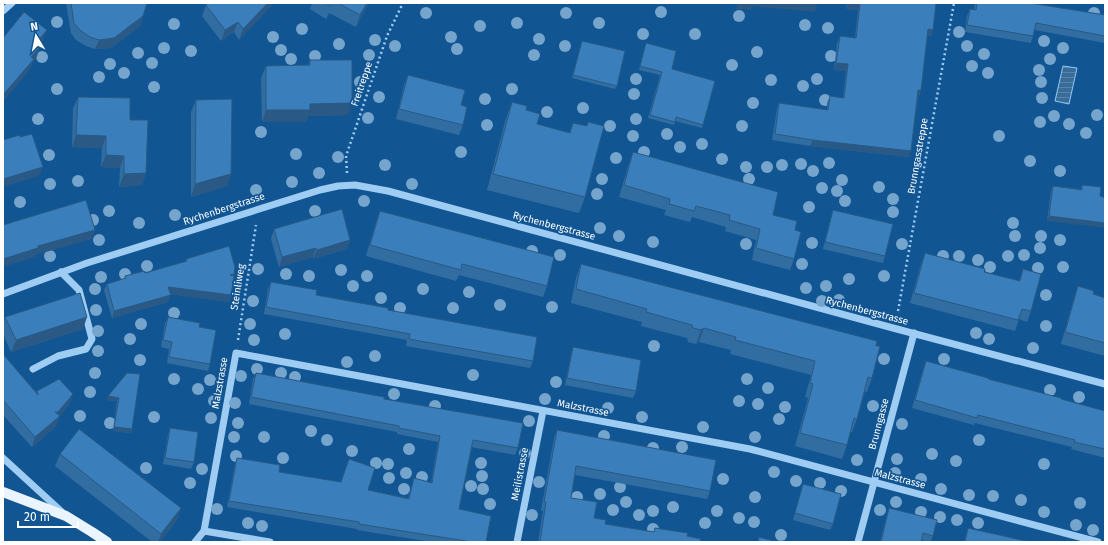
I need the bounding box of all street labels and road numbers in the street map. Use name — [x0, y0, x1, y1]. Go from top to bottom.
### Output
street label: Freitreppe — [349, 60, 375, 108]
street label: Brunngasstreppe — [905, 117, 931, 195]
street label: Rychenbergstrasse — [182, 190, 266, 228]
street label: Rychenbergstrasse — [511, 209, 597, 243]
street label: Steinliweg — [228, 262, 248, 311]
street label: Rychenbergstrasse — [824, 294, 910, 328]
street label: Malzstrasse — [210, 356, 230, 410]
street label: Malzstrasse — [556, 397, 610, 419]
street label: Brunngasse — [866, 397, 892, 451]
street label: Meilistrasse — [509, 447, 531, 501]
street label: Malzstrasse — [873, 466, 927, 492]

